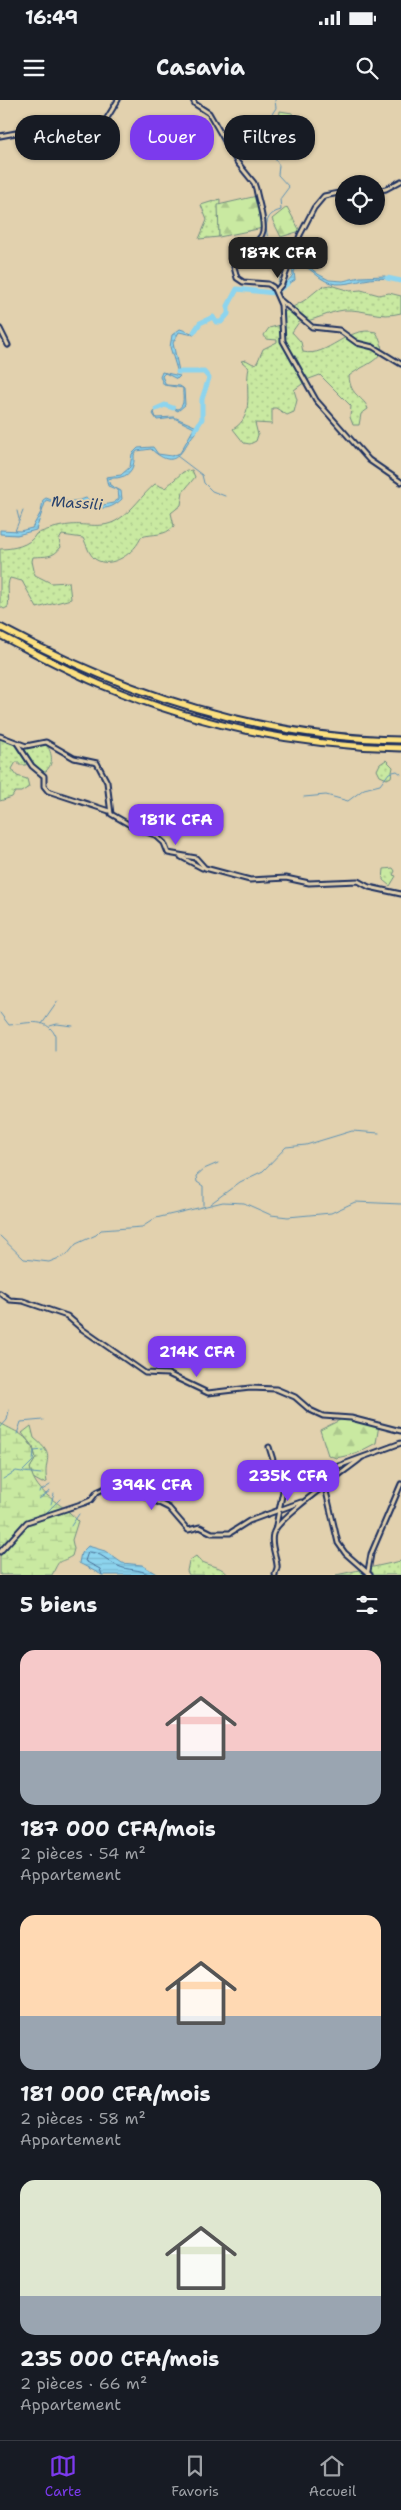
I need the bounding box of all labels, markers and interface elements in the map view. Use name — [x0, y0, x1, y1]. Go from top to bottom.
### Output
text: 16:49 — [25, 5, 78, 30]
text: Casavia — [156, 53, 245, 82]
icon: menu — [20, 54, 48, 82]
icon: search — [353, 54, 381, 82]
chip: Acheter — [15, 115, 120, 160]
chip: Louer — [130, 115, 214, 160]
chip: Filtres — [224, 115, 315, 160]
map controls — [335, 175, 385, 225]
button: locate — [335, 175, 385, 225]
pin: 187K CFA — [226, 236, 330, 279]
text: 187K CFA — [240, 242, 316, 263]
water label: Massili — [51, 491, 104, 515]
pin: 181K CFA — [124, 804, 228, 846]
text: 181K CFA — [140, 809, 212, 830]
pin: 214K CFA — [145, 1336, 249, 1378]
text: 214K CFA — [159, 1341, 235, 1362]
pin: 235K CFA — [236, 1460, 340, 1502]
text: 235K CFA — [248, 1465, 328, 1486]
pin: 394K CFA — [100, 1468, 204, 1511]
text: 394K CFA — [112, 1474, 192, 1495]
text: 5 biens — [20, 1591, 97, 1619]
icon: filters — [353, 1591, 381, 1619]
icon: home — [156, 1683, 246, 1773]
text: 187 000 CFA/mois — [20, 1815, 216, 1843]
text: 2 pièces · 54 m² — [20, 1843, 146, 1864]
text: Appartement — [20, 1864, 121, 1885]
icon: home — [156, 1948, 246, 2038]
text: 181 000 CFA/mois — [20, 2080, 211, 2108]
text: 2 pièces · 58 m² — [20, 2108, 146, 2129]
text: Appartement — [20, 2129, 121, 2150]
icon: home — [156, 2213, 246, 2303]
text: 235 000 CFA/mois — [20, 2345, 219, 2373]
text: 2 pièces · 66 m² — [20, 2373, 147, 2394]
text: Appartement — [20, 2394, 121, 2415]
tab: Carte — [45, 2452, 82, 2500]
tab: Favoris — [171, 2452, 219, 2500]
tab: Accueil — [309, 2452, 356, 2500]

